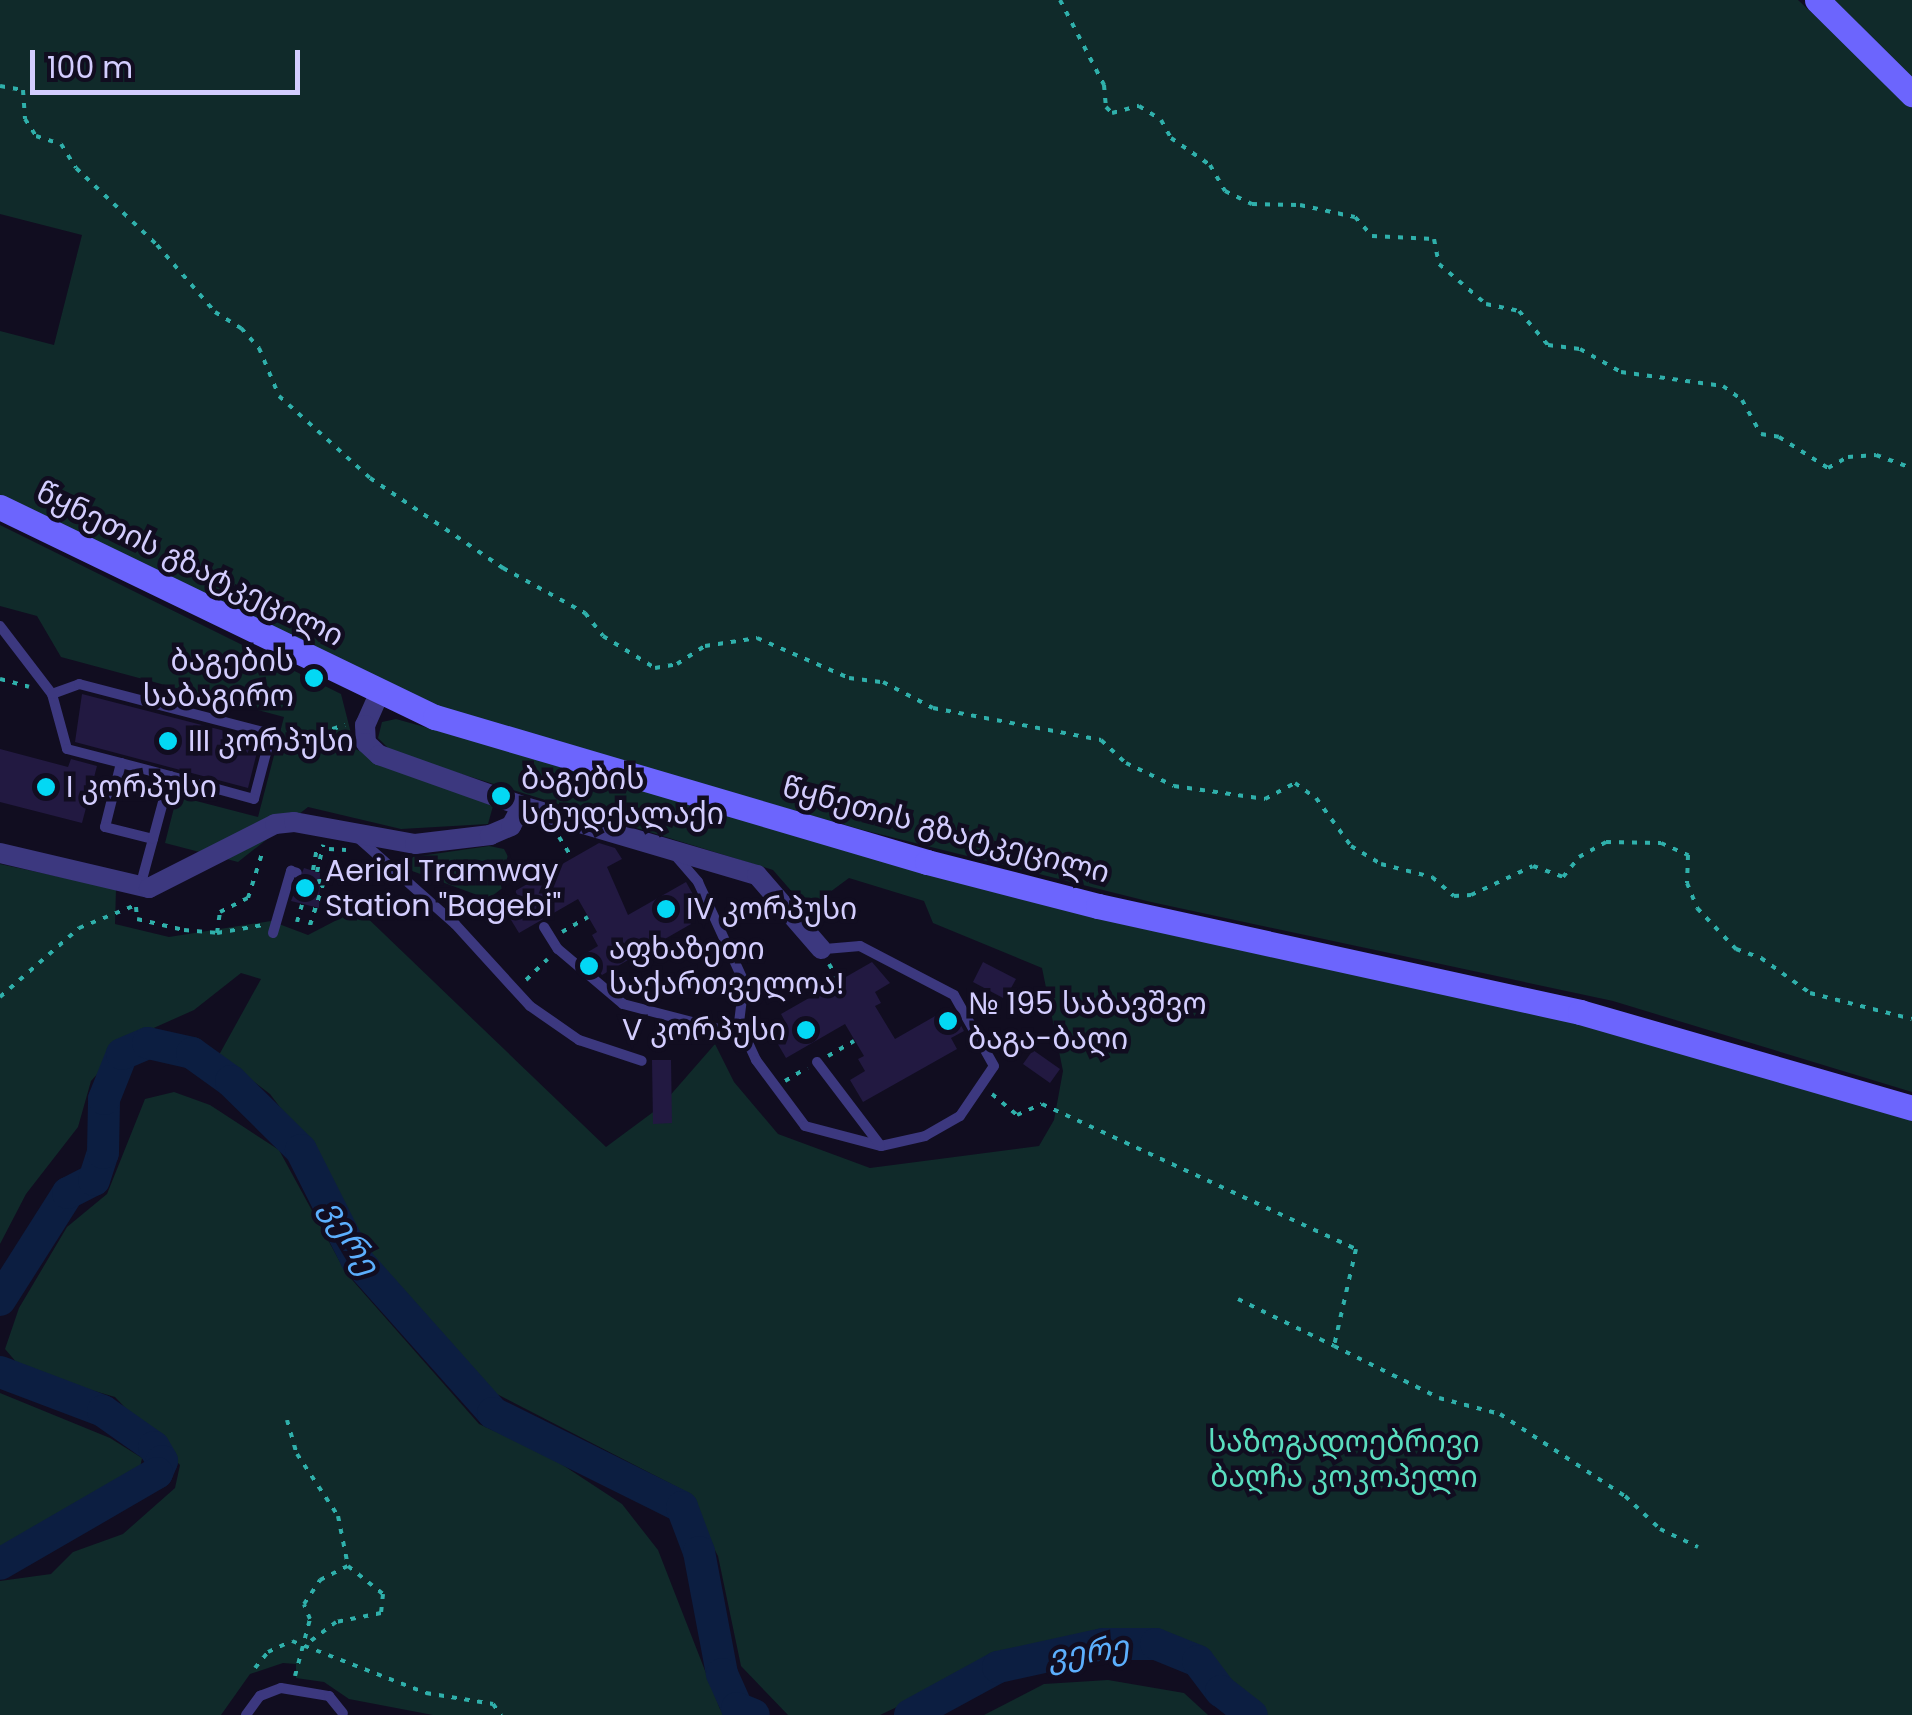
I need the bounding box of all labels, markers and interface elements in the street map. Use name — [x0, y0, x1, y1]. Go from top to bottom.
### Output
scale bar — [35, 30, 305, 92]
text: 100 m — [47, 46, 133, 89]
street label: წყნეთის გზატკეცილი — [30, 474, 350, 654]
place label: ბაგების საბაგირო — [143, 643, 294, 714]
marker: ბაგების საბაგირო — [303, 667, 325, 689]
place label: III კორპუსი — [188, 723, 354, 759]
marker: III კორპუსი — [157, 730, 179, 752]
place label: ბაგების სტუდქალაქი — [521, 761, 724, 832]
place label: I კორპუსი — [66, 769, 217, 805]
street label: წყნეთის გზატკეცილი — [778, 769, 1114, 891]
marker: I კორპუსი — [35, 776, 57, 798]
marker: ბაგების სტუდქალაქი — [490, 785, 512, 807]
place label: Aerial Tramway Station "Bagebi" — [325, 853, 561, 924]
marker: Aerial Tramway Station "Bagebi" — [294, 877, 316, 899]
place label: IV კორპუსი — [686, 891, 857, 927]
marker: IV კორპუსი — [655, 898, 677, 920]
place label: აფხაზეთი საქართველოა! — [609, 931, 845, 1002]
marker: აფხაზეთი საქართველოა! — [578, 955, 600, 977]
place label: № 195 საბავშვო ბაგა-ბაღი — [968, 986, 1207, 1056]
marker: № 195 საბავშვო ბაგა-ბაღი — [937, 1010, 959, 1032]
place label: V კორპუსი — [622, 1012, 786, 1048]
marker: V კორპუსი — [795, 1019, 817, 1041]
water label: ვერე — [313, 1192, 387, 1282]
park label: საზოგადოებრივი ბაღჩა კოკოპელი — [1208, 1424, 1480, 1494]
water label: ვერე — [1045, 1627, 1131, 1677]

